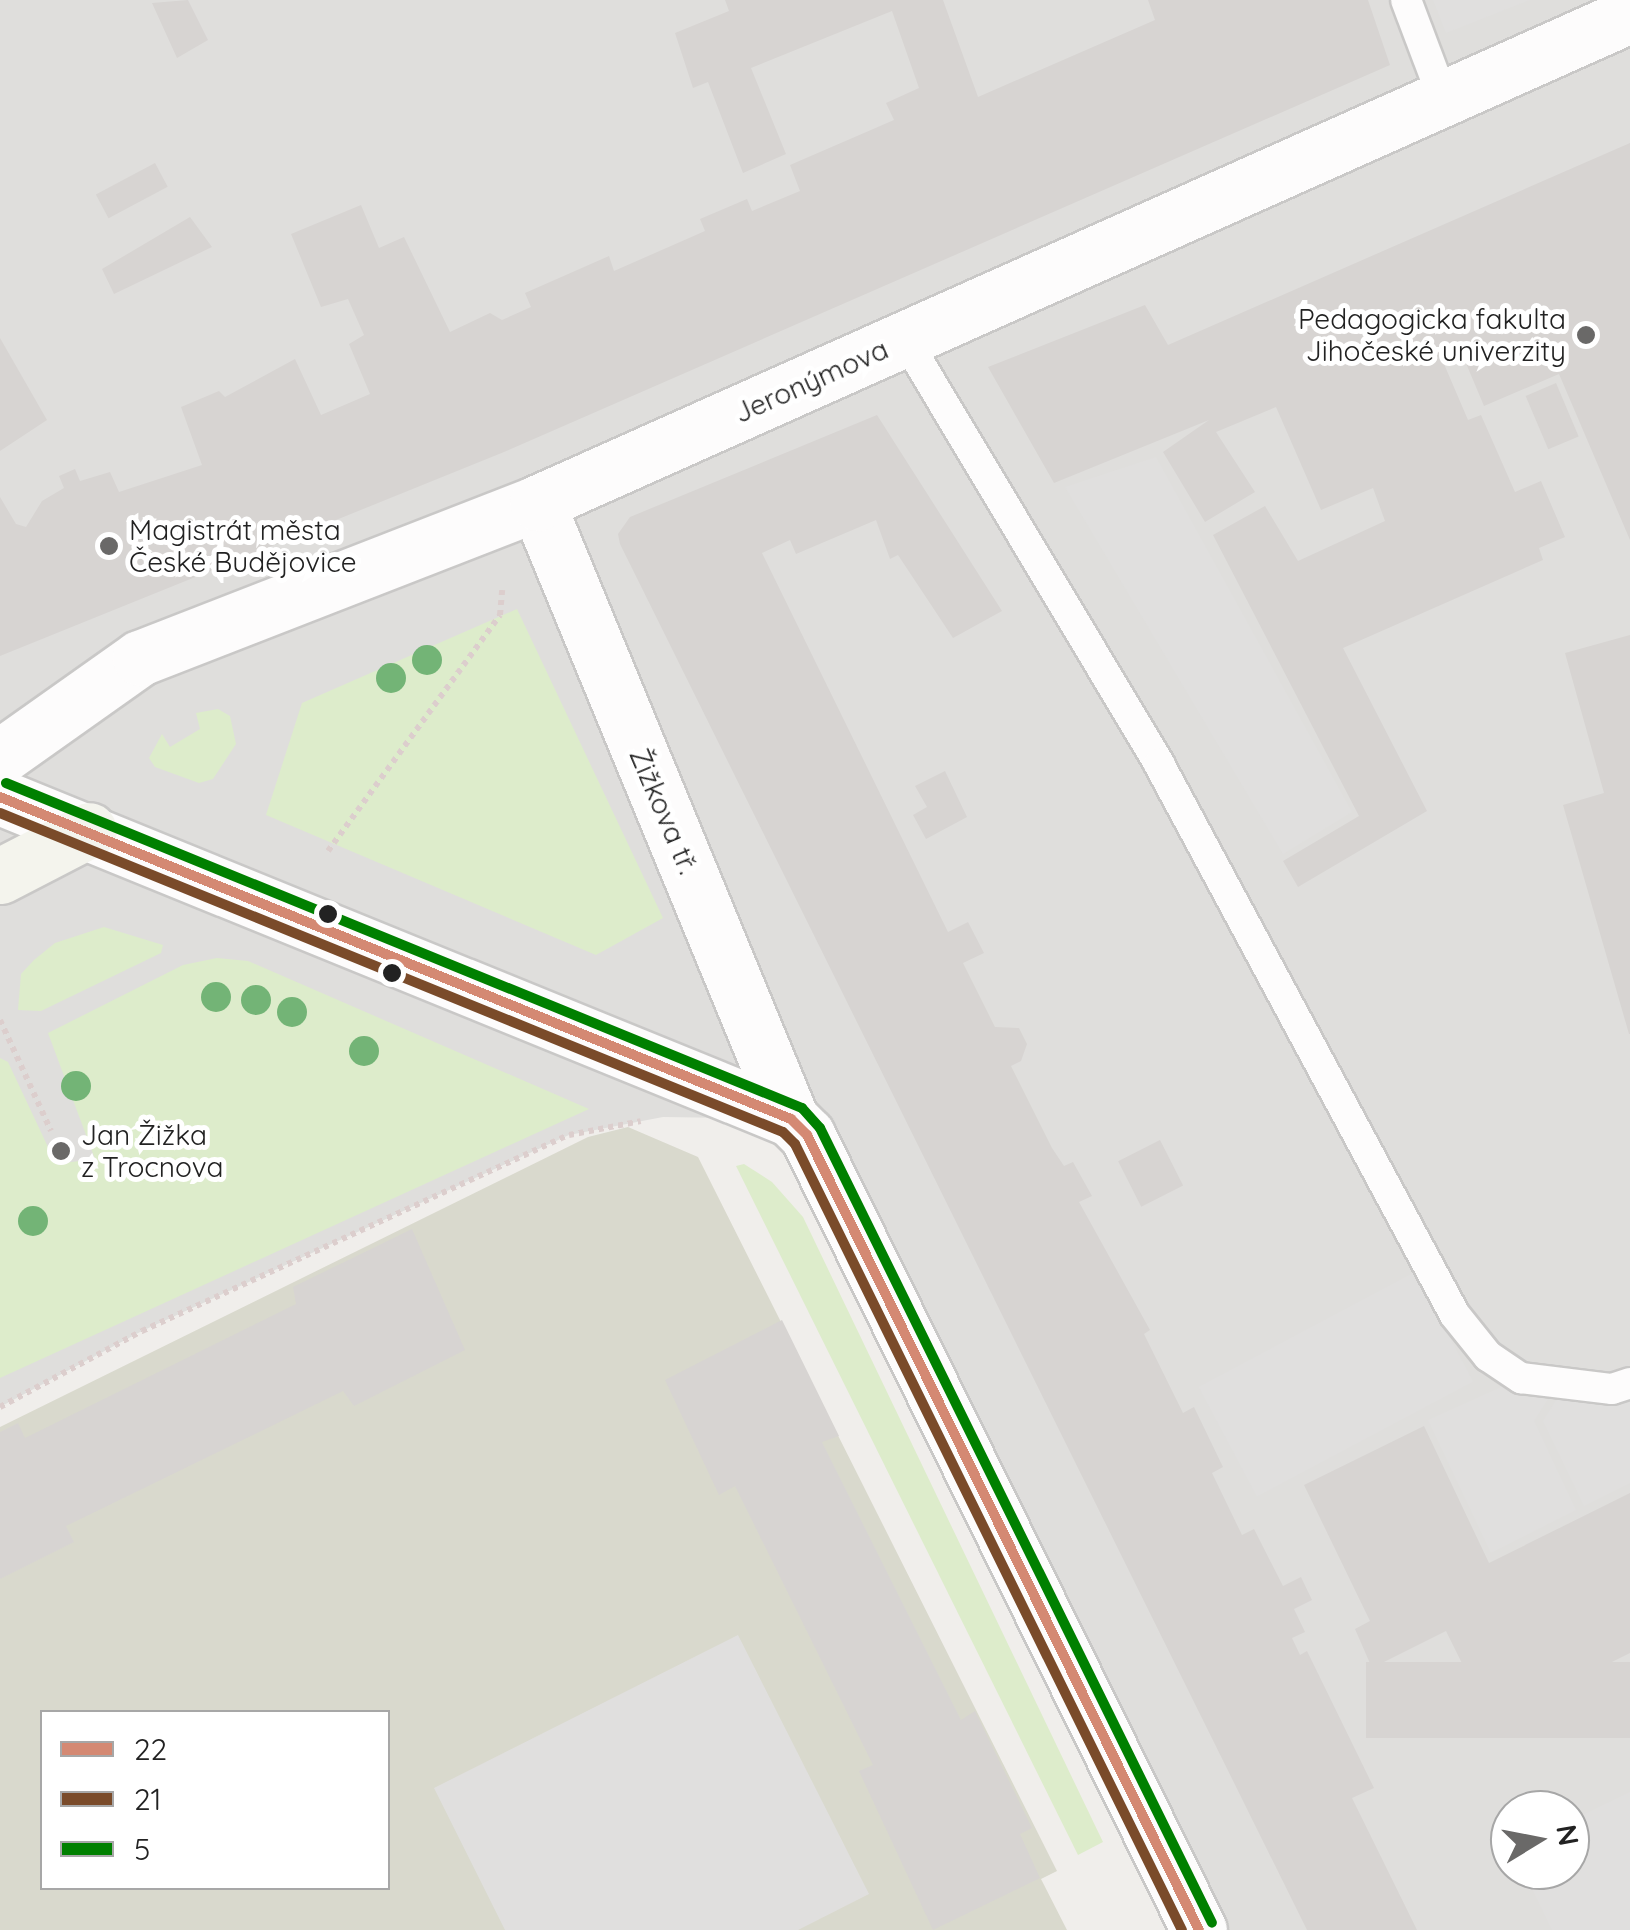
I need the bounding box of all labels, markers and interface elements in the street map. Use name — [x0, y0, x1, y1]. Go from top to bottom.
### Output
place label: Pedagogicka fakulta Jihočeské univerzity — [1298, 302, 1566, 368]
marker: Pedagogicka fakulta Jihočeské univerzity — [1575, 324, 1597, 346]
street label: Jeronýmova — [729, 332, 893, 430]
place label: Magistrát města České Budějovice — [129, 513, 356, 579]
marker: Magistrát města České Budějovice — [98, 535, 120, 557]
street label: Žižkova tř. — [622, 743, 706, 879]
unlabelled marker — [318, 904, 338, 924]
unlabelled marker — [382, 963, 402, 983]
place label: Jan Žižka z Trocnova — [81, 1118, 224, 1184]
marker: Jan Žižka z Trocnova — [50, 1140, 72, 1162]
legend — [40, 1710, 390, 1890]
text: 22 — [134, 1730, 167, 1768]
text: 21 — [134, 1780, 162, 1818]
north arrow — [1490, 1790, 1590, 1890]
text: N — [1549, 1822, 1587, 1848]
text: 5 — [134, 1830, 150, 1868]

